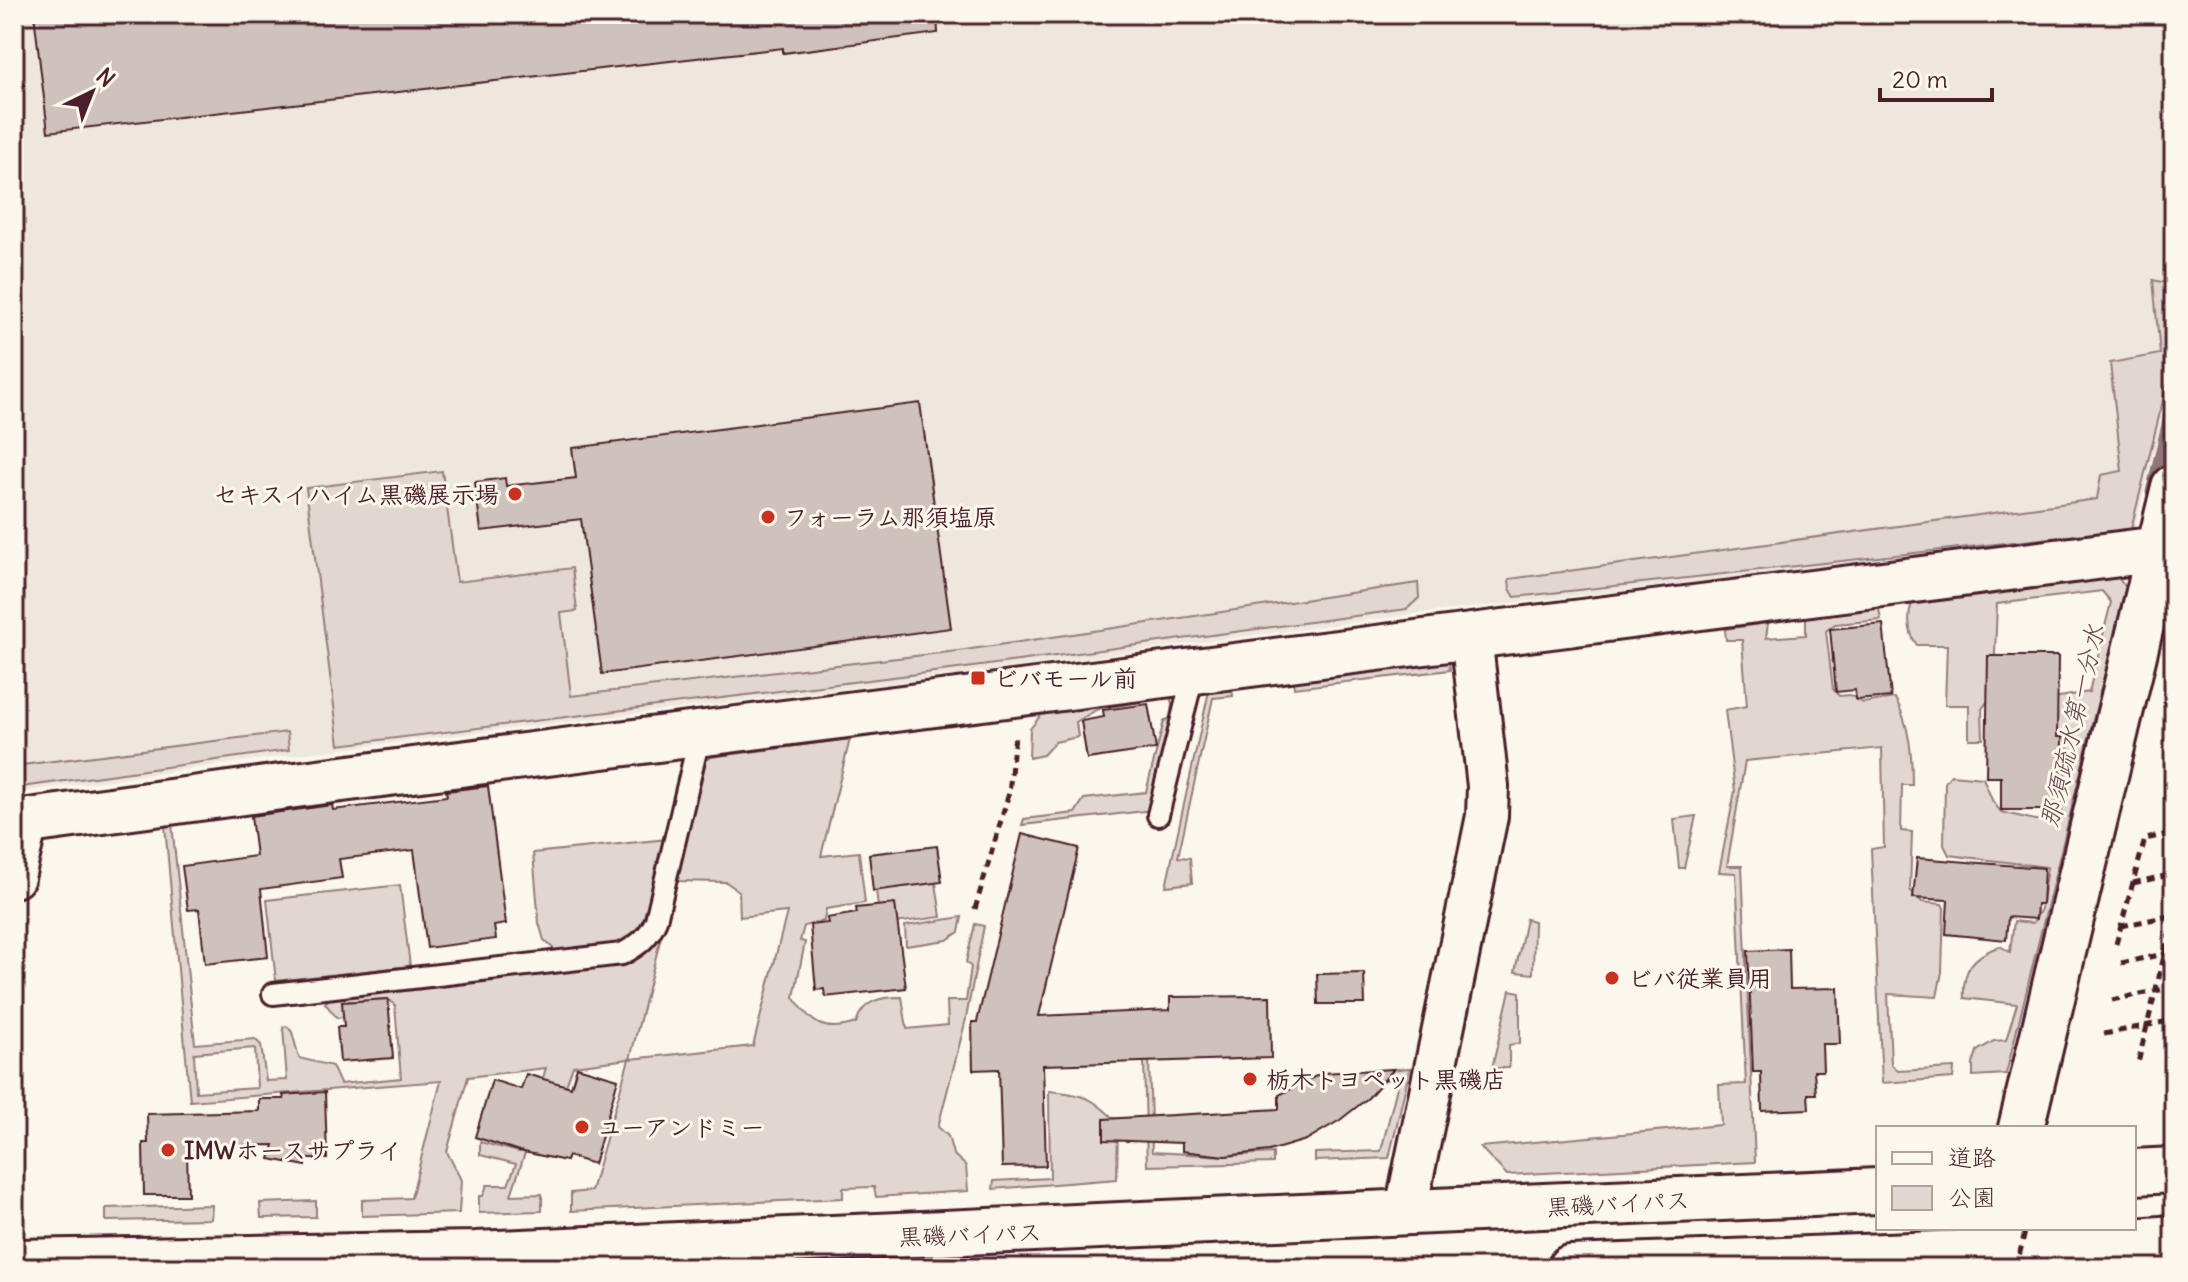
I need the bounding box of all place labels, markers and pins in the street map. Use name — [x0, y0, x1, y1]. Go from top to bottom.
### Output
place label: セキスイハイム黒磯展示場 — [213, 479, 499, 509]
marker: セキスイハイム黒磯展示場 — [506, 485, 524, 503]
place label: フォーラム那須塩原 — [784, 502, 997, 532]
marker: フォーラム那須塩原 — [759, 508, 777, 526]
place label: ビバモール前 — [994, 663, 1137, 693]
marker: ビバモール前 — [969, 669, 987, 687]
place label: ビバ従業員用 — [1628, 963, 1772, 993]
marker: ビバ従業員用 — [1603, 969, 1621, 987]
place label: 栃木トヨペット黒磯店 — [1266, 1064, 1506, 1094]
marker: 栃木トヨペット黒磯店 — [1241, 1070, 1259, 1088]
place label: ユーアンドミー — [598, 1112, 765, 1142]
marker: ユーアンドミー — [573, 1118, 591, 1136]
place label: IMWホースサプライ — [184, 1135, 402, 1165]
marker: IMWホースサプライ — [159, 1141, 177, 1159]

